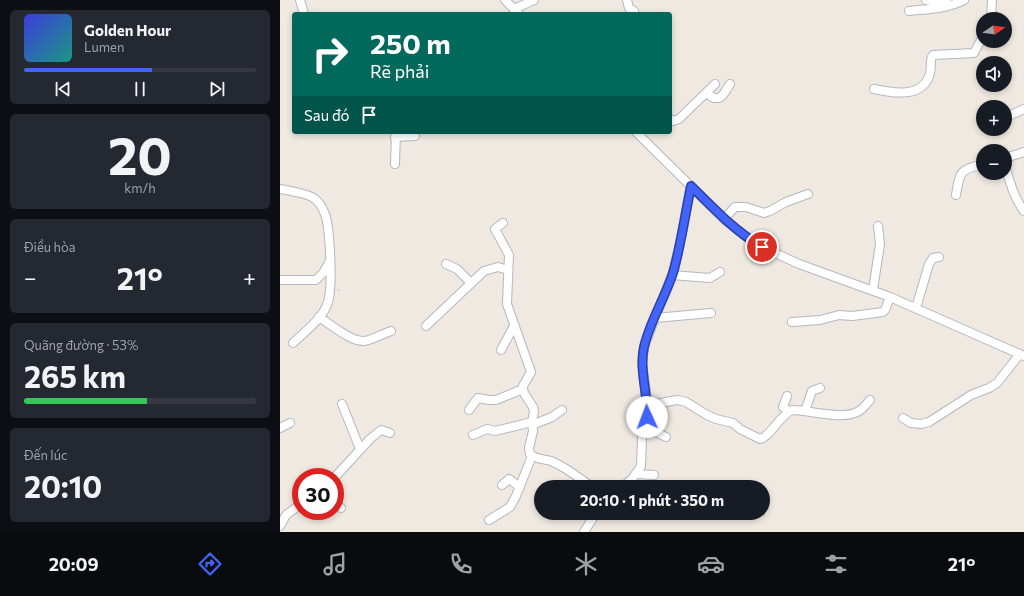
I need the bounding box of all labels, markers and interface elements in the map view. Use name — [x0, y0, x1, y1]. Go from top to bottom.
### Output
north arrow — [976, 12, 1012, 48]
map controls — [976, 12, 1012, 180]
text: Golden Hour — [84, 21, 171, 39]
text: 250 m — [370, 26, 451, 60]
icon: right — [304, 28, 356, 80]
text: Lumen — [84, 39, 124, 55]
button: sound — [976, 56, 1012, 92]
text: Rẽ phải — [370, 60, 429, 82]
icon: previous — [52, 78, 74, 100]
icon: pause — [129, 78, 151, 100]
icon: next — [206, 78, 228, 100]
button: + — [976, 100, 1012, 136]
icon: arrive — [358, 104, 380, 126]
text: Sau đó — [304, 106, 350, 124]
text: 20 — [108, 122, 172, 186]
button: − — [976, 144, 1012, 180]
text: km/h — [124, 180, 156, 196]
pin — [745, 230, 779, 264]
icon: arrive — [751, 236, 773, 258]
text: Điều hòa — [24, 239, 76, 255]
text: 21° — [117, 259, 163, 296]
text: − — [24, 264, 37, 291]
text: + — [243, 264, 256, 291]
text: Quãng đường · 53% — [24, 337, 138, 353]
text: 265 km — [24, 357, 126, 394]
position arrow — [626, 396, 668, 438]
text: Đến lúc — [24, 447, 67, 463]
text: 20:10 — [24, 467, 102, 504]
speed limit sign: 30 — [292, 468, 344, 520]
text: 20:10 · 1 phút · 350 m — [580, 491, 724, 509]
icon: directions — [196, 550, 224, 578]
icon: music — [321, 550, 349, 578]
icon: phone — [447, 550, 475, 578]
icon: climate — [572, 550, 600, 578]
icon: car — [697, 550, 725, 578]
icon: filters — [822, 550, 850, 578]
text: 20:09 — [49, 553, 99, 575]
text: 21° — [948, 553, 975, 575]

